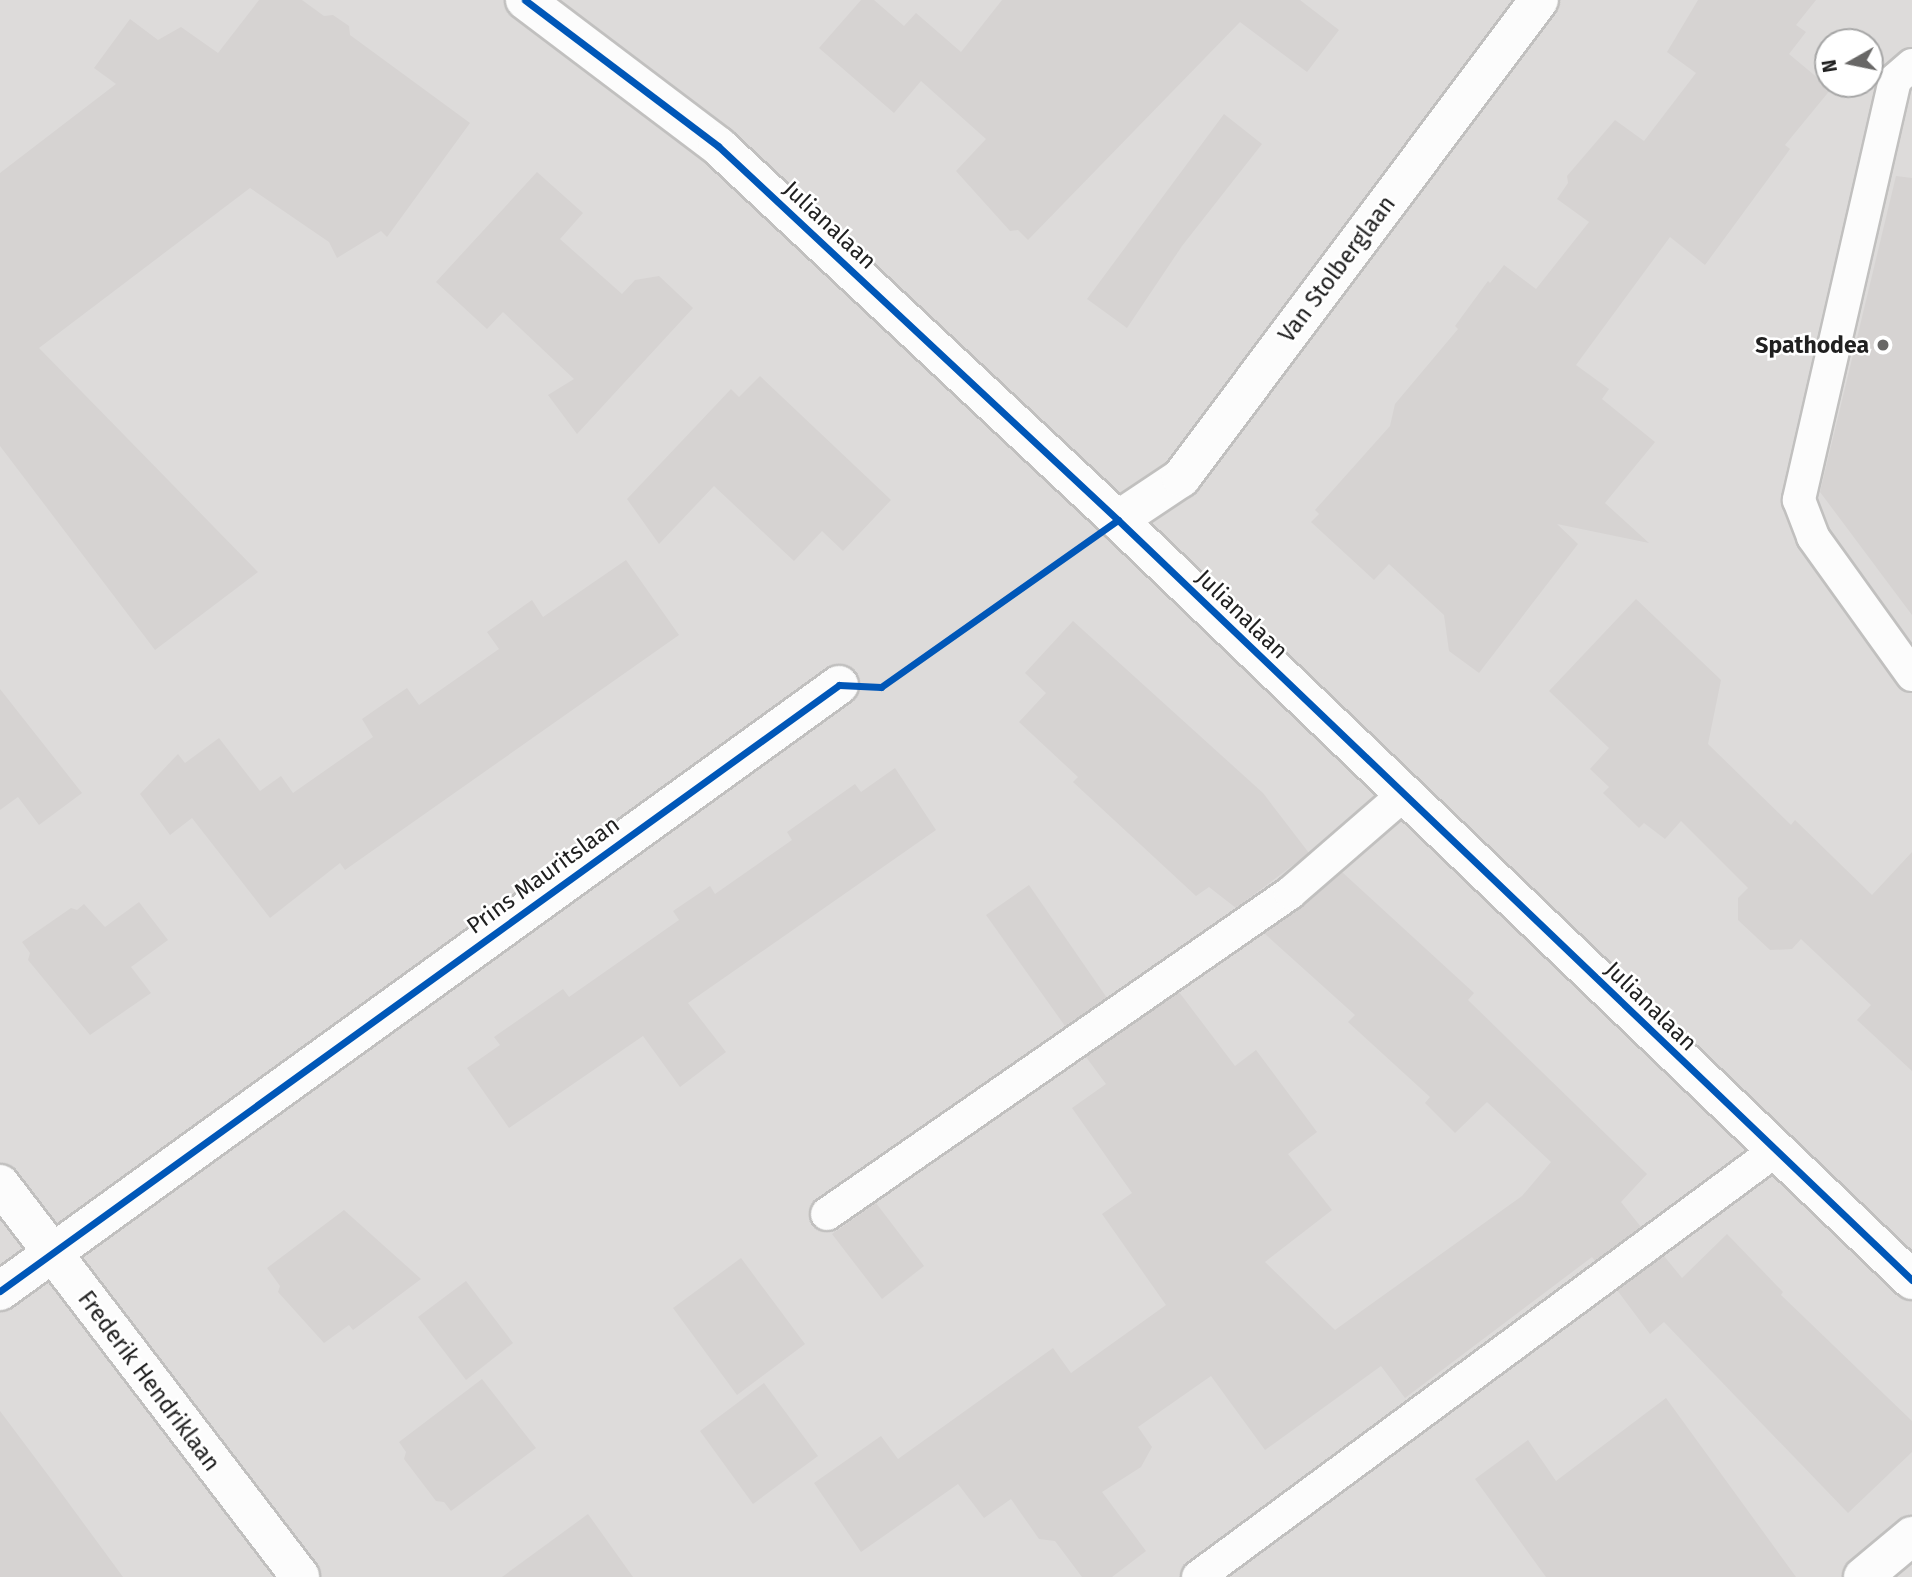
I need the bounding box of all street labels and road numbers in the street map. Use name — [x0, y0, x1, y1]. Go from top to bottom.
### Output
street label: Julianalaan — [778, 175, 882, 275]
street label: Van Stolberglaan — [1273, 190, 1401, 348]
street label: Julianalaan — [1190, 563, 1294, 665]
street label: Prins Mauritslaan — [461, 810, 625, 940]
street label: Julianalaan — [1599, 955, 1703, 1057]
street label: Frederik Hendriklaan — [72, 1286, 226, 1476]

